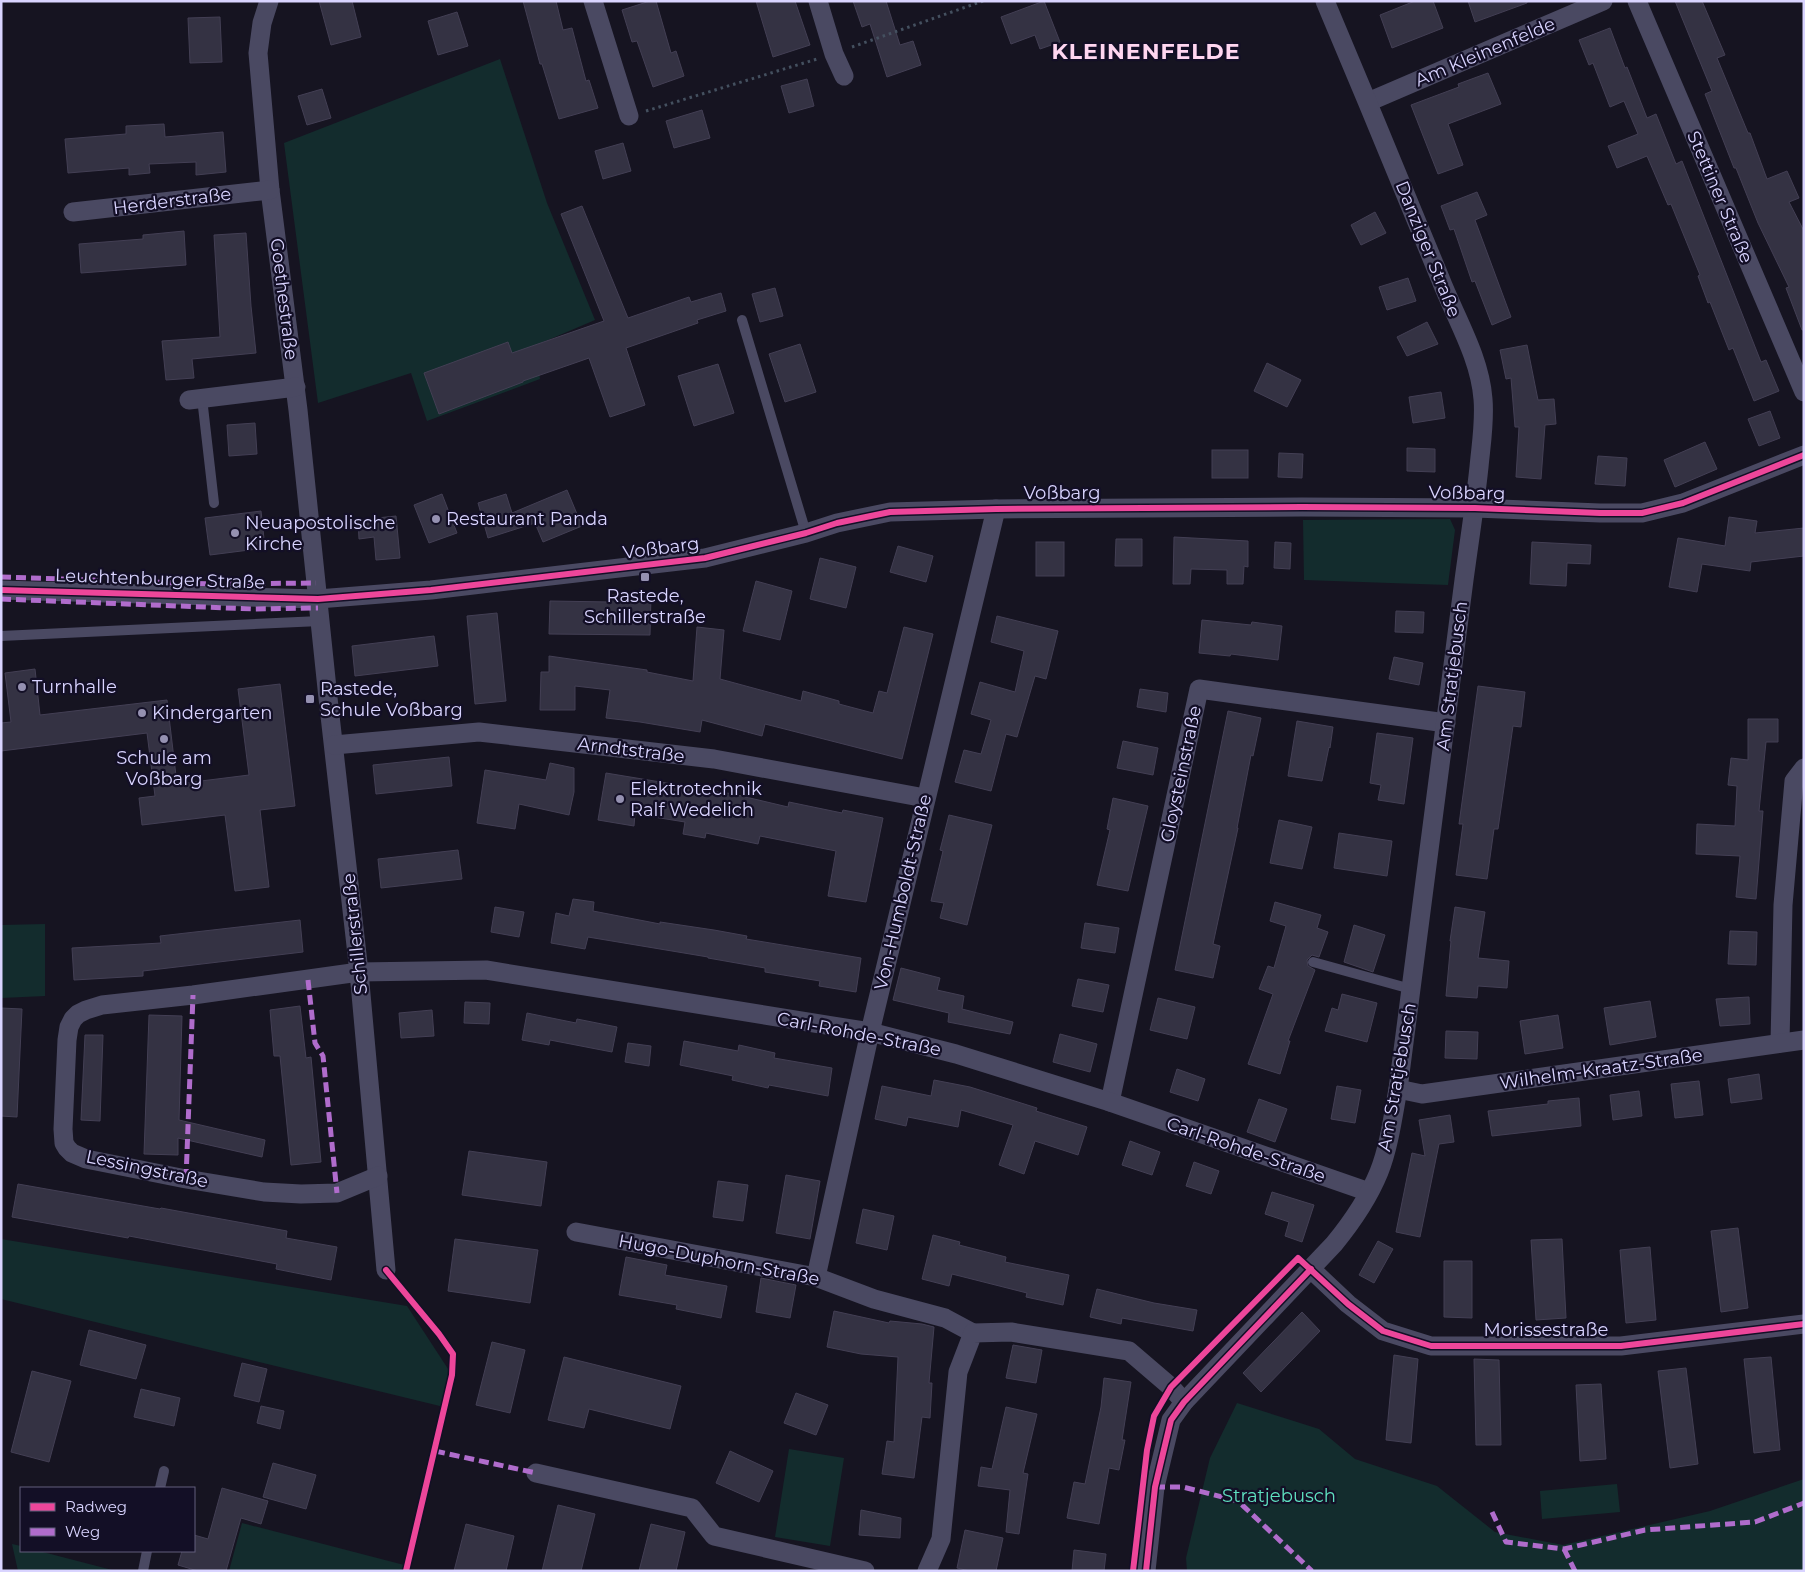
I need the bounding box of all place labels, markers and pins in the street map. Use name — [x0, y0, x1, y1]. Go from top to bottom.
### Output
place label: Restaurant Panda — [446, 508, 608, 530]
place label: Neuapostolische Kirche — [245, 512, 395, 555]
marker: Restaurant Panda — [430, 513, 442, 525]
marker: Neuapostolische Kirche — [229, 527, 241, 539]
marker: Rastede, Schillerstraße — [639, 571, 651, 583]
place label: Rastede, Schillerstraße — [584, 585, 706, 628]
place label: Turnhalle — [32, 676, 117, 698]
place label: Rastede, Schule Voßbarg — [320, 678, 463, 721]
marker: Turnhalle — [16, 681, 28, 693]
marker: Rastede, Schule Voßbarg — [304, 693, 316, 705]
place label: Kindergarten — [152, 702, 272, 724]
marker: Kindergarten — [136, 707, 148, 719]
marker: Schule am Voßbarg — [158, 733, 170, 745]
place label: Schule am Voßbarg — [116, 747, 212, 790]
place label: Elektrotechnik Ralf Wedelich — [630, 778, 762, 821]
marker: Elektrotechnik Ralf Wedelich — [614, 793, 626, 805]

